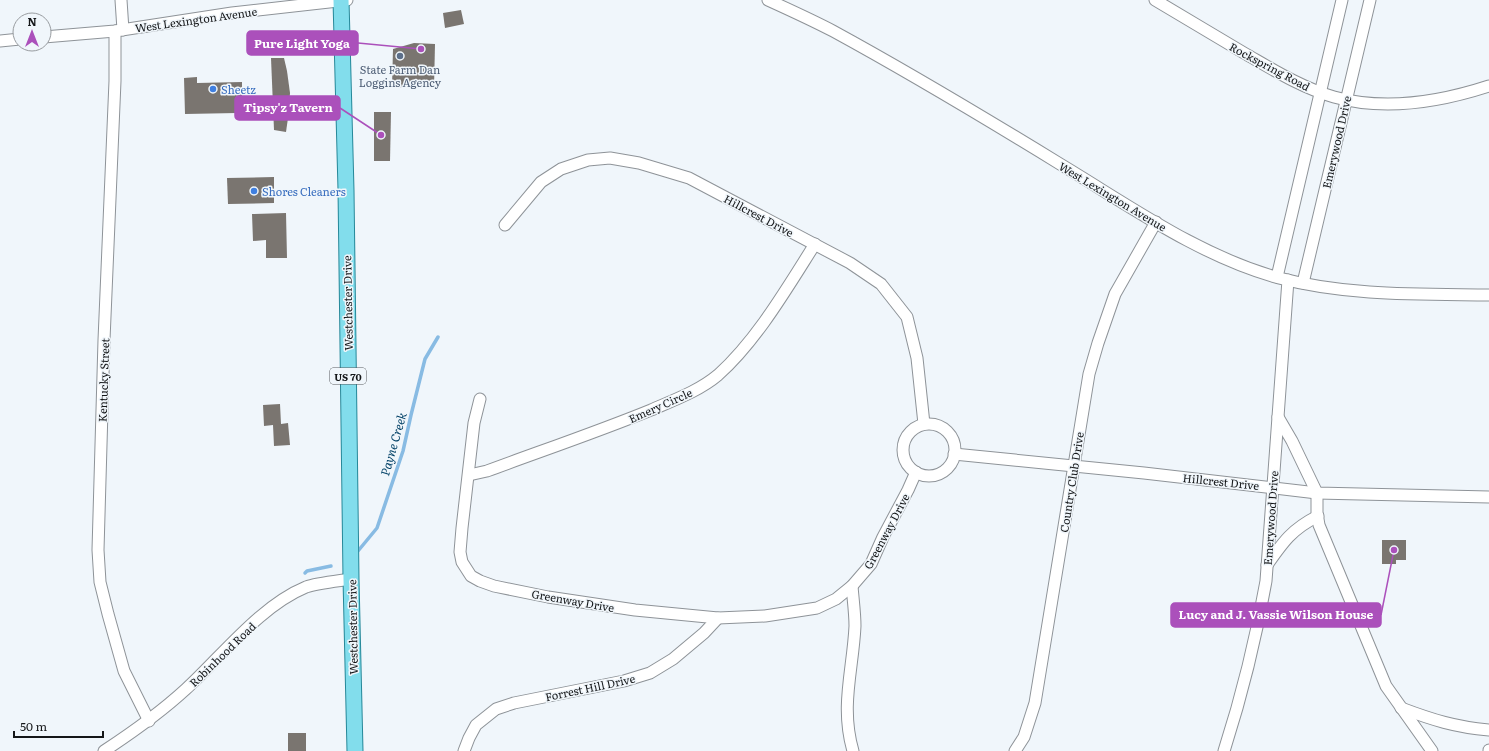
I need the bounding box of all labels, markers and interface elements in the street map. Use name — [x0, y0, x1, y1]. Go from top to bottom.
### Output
street label: West Lexington Avenue — [134, 2, 258, 35]
north arrow — [12, 12, 52, 52]
text: N — [27, 13, 37, 29]
callout: Pure Light Yoga — [247, 31, 358, 55]
text: Pure Light Yoga — [254, 34, 350, 52]
street label: Rockspring Road — [1227, 38, 1313, 94]
marker: State Farm Dan Loggins Agency — [395, 51, 405, 61]
place label: State Farm Dan Loggins Agency — [359, 61, 442, 90]
place label: Sheetz — [221, 81, 256, 97]
marker: Sheetz — [208, 84, 218, 94]
street label: Emerywood Drive — [1318, 94, 1355, 190]
callout: Tipsy'z Tavern — [235, 96, 340, 120]
text: Tipsy'z Tavern — [243, 98, 333, 116]
street label: West Lexington Avenue — [1056, 157, 1170, 235]
place label: Shores Cleaners — [262, 183, 346, 199]
marker: Shores Cleaners — [249, 186, 259, 196]
street label: Hillcrest Drive — [721, 190, 797, 240]
street label: Westchester Drive — [338, 255, 356, 351]
street label: Kentucky Street — [94, 337, 112, 422]
road number: US 70 — [330, 368, 366, 384]
street label: Emery Circle — [626, 384, 695, 426]
water label: Payne Creek — [375, 410, 411, 478]
street label: Country Club Drive — [1055, 430, 1087, 533]
street label: Hillcrest Drive — [1182, 469, 1260, 493]
street label: Emerywood Drive — [1259, 470, 1281, 566]
street label: Greenway Drive — [859, 490, 913, 572]
street label: Westchester Drive — [343, 579, 361, 675]
street label: Greenway Drive — [530, 585, 616, 615]
callout: Lucy and J. Vassie Wilson House — [1171, 603, 1381, 627]
text: Lucy and J. Vassie Wilson House — [1179, 605, 1374, 623]
street label: Robinhood Road — [185, 618, 259, 690]
street label: Forrest Hill Drive — [544, 670, 637, 704]
scale bar — [14, 713, 103, 739]
text: 50 m — [20, 717, 47, 735]

